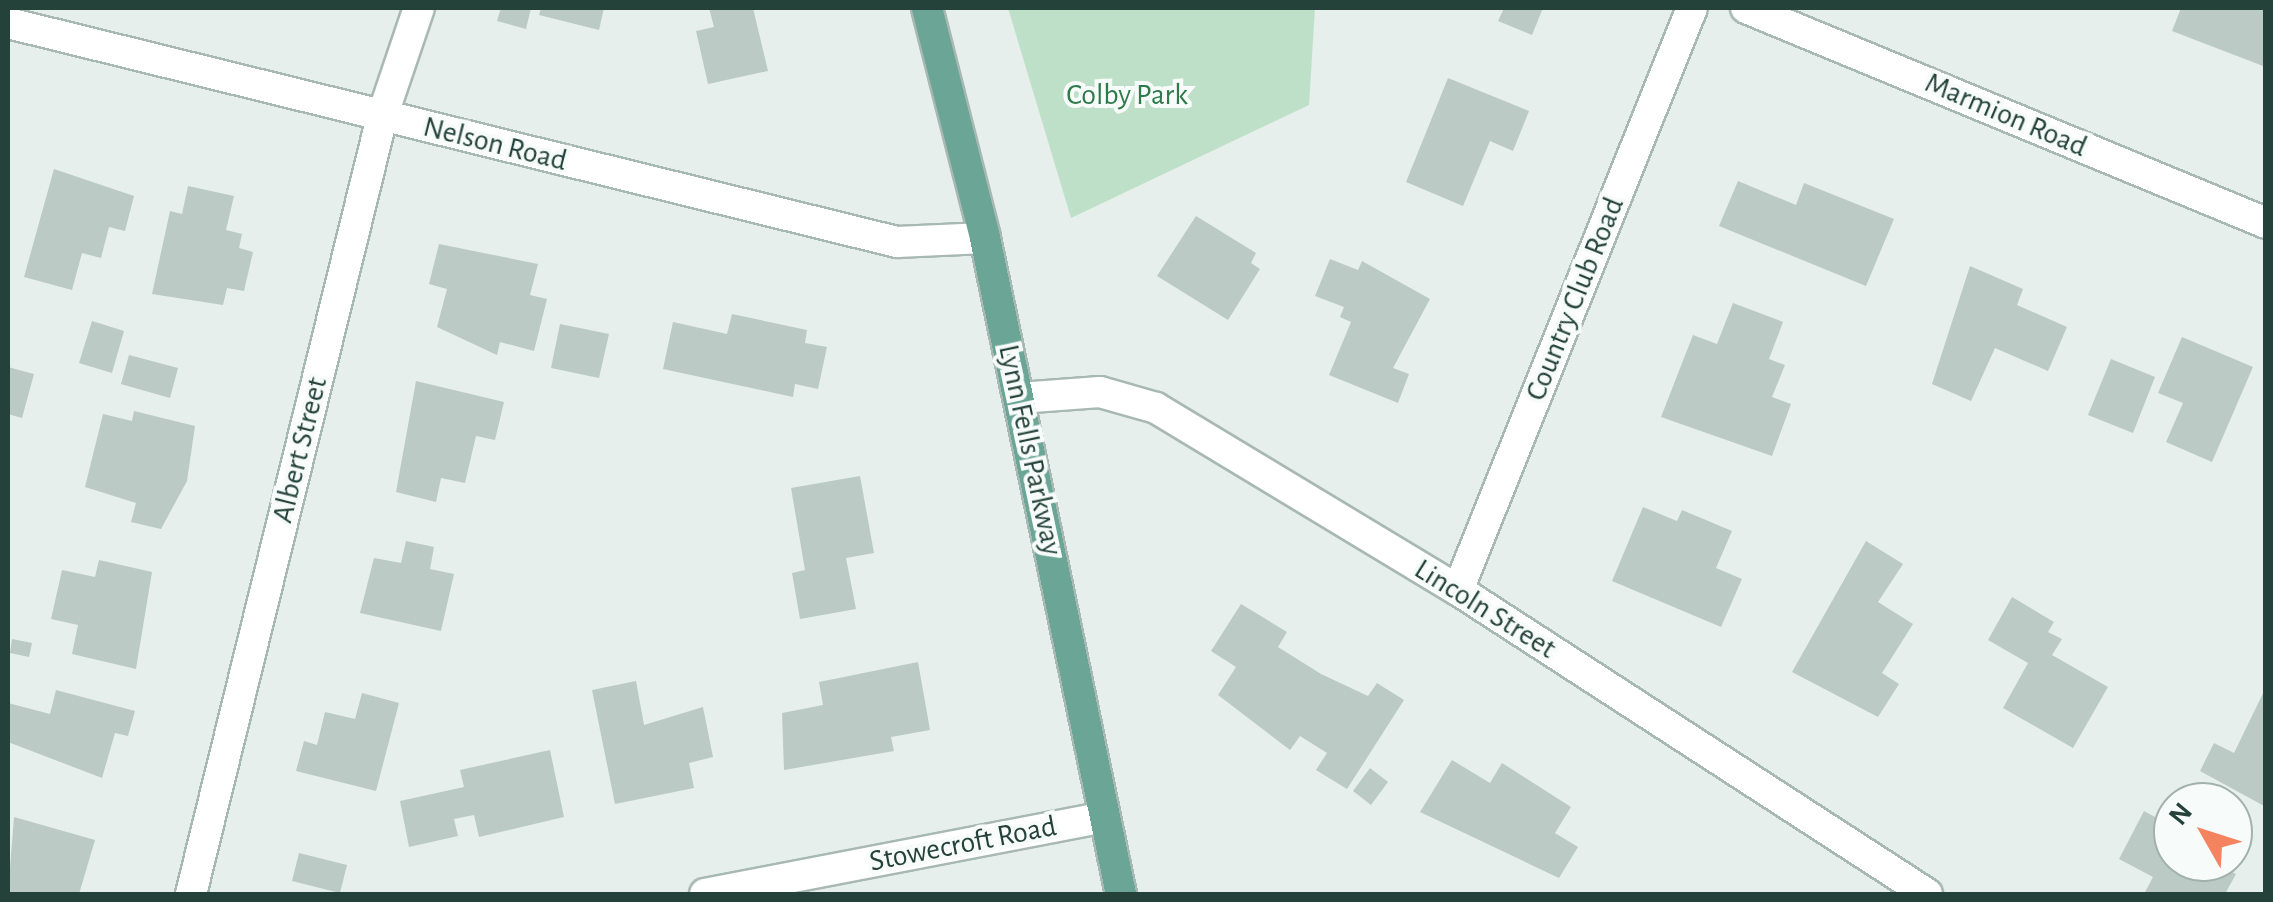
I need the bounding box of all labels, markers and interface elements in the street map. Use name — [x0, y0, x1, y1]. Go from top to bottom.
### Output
street label: Marmion Road — [1920, 65, 2092, 165]
park label: Colby Park — [1066, 77, 1188, 113]
street label: Nelson Road — [419, 109, 571, 179]
street label: Country Club Road — [1518, 192, 1632, 406]
street label: Lynn Fells Parkway — [990, 341, 1070, 559]
street label: Albert Street — [265, 373, 335, 527]
street label: Lincoln Street — [1408, 551, 1562, 667]
north arrow — [2153, 782, 2253, 882]
text: N — [2164, 798, 2198, 831]
street label: Stowecroft Road — [866, 808, 1060, 880]

